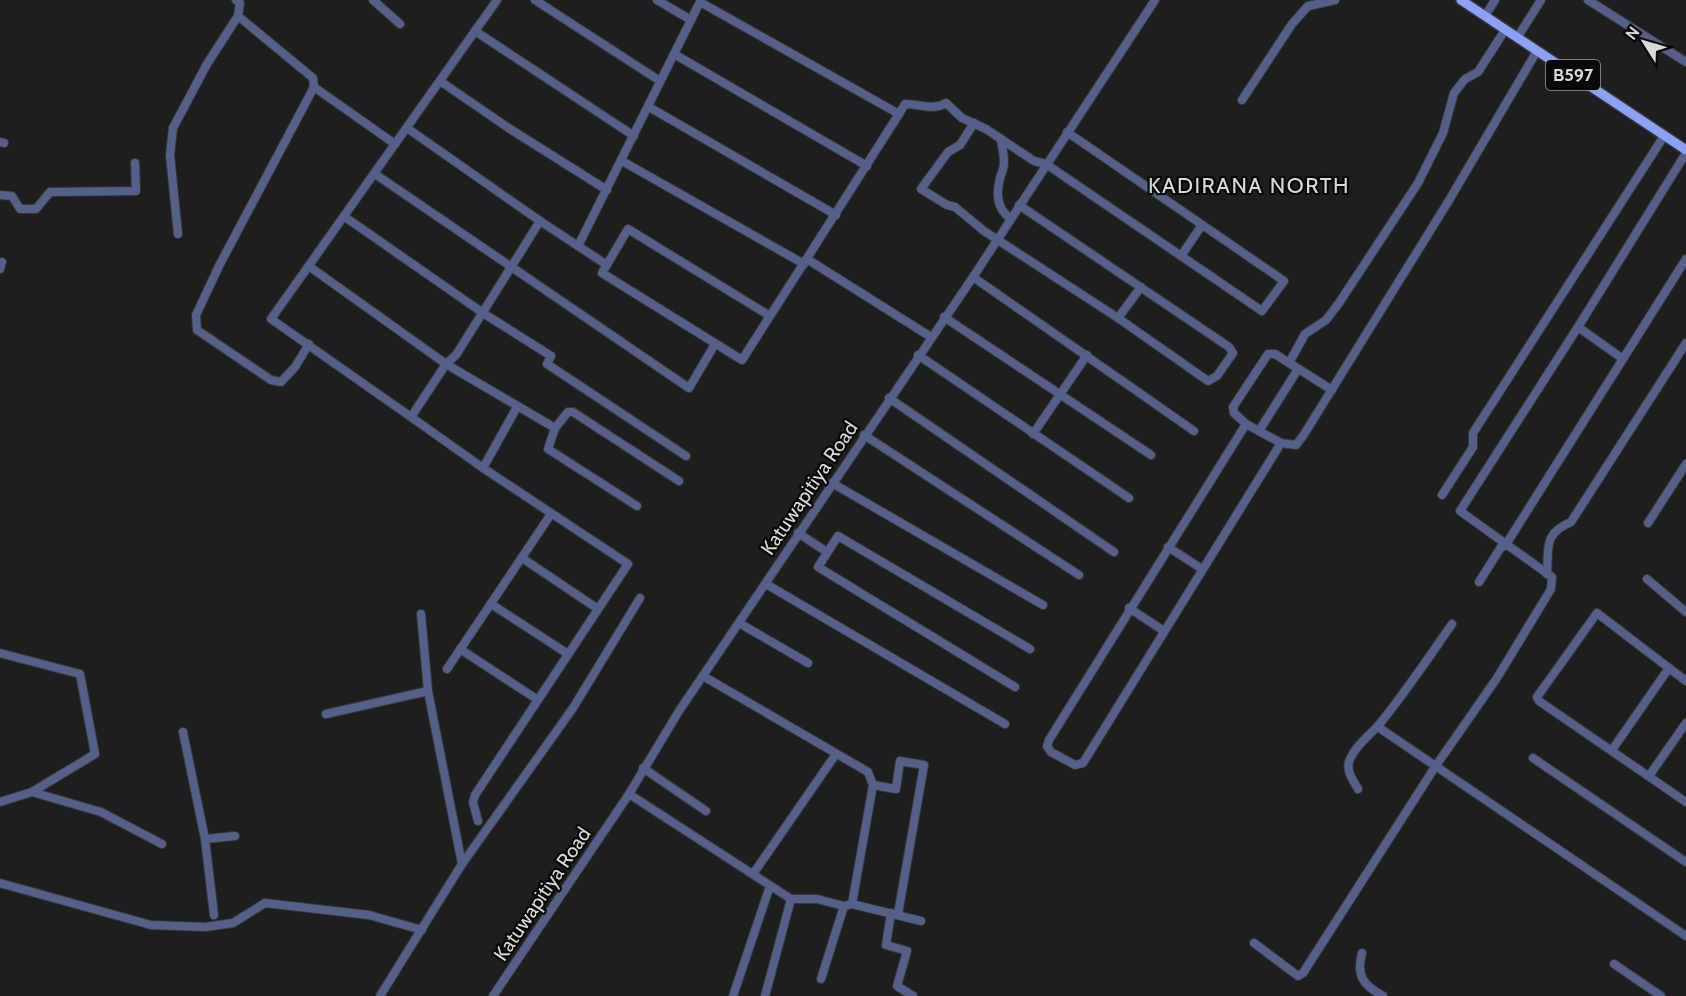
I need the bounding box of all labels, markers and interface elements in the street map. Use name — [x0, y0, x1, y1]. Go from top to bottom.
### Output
north arrow — [1614, 12, 1674, 72]
text: N — [1621, 23, 1643, 44]
road number: B597 — [1546, 60, 1600, 90]
district label: KADIRANA NORTH — [1148, 172, 1350, 199]
street label: Katuwapitiya Road — [755, 417, 863, 559]
street label: Katuwapitiya Road — [488, 823, 596, 965]

